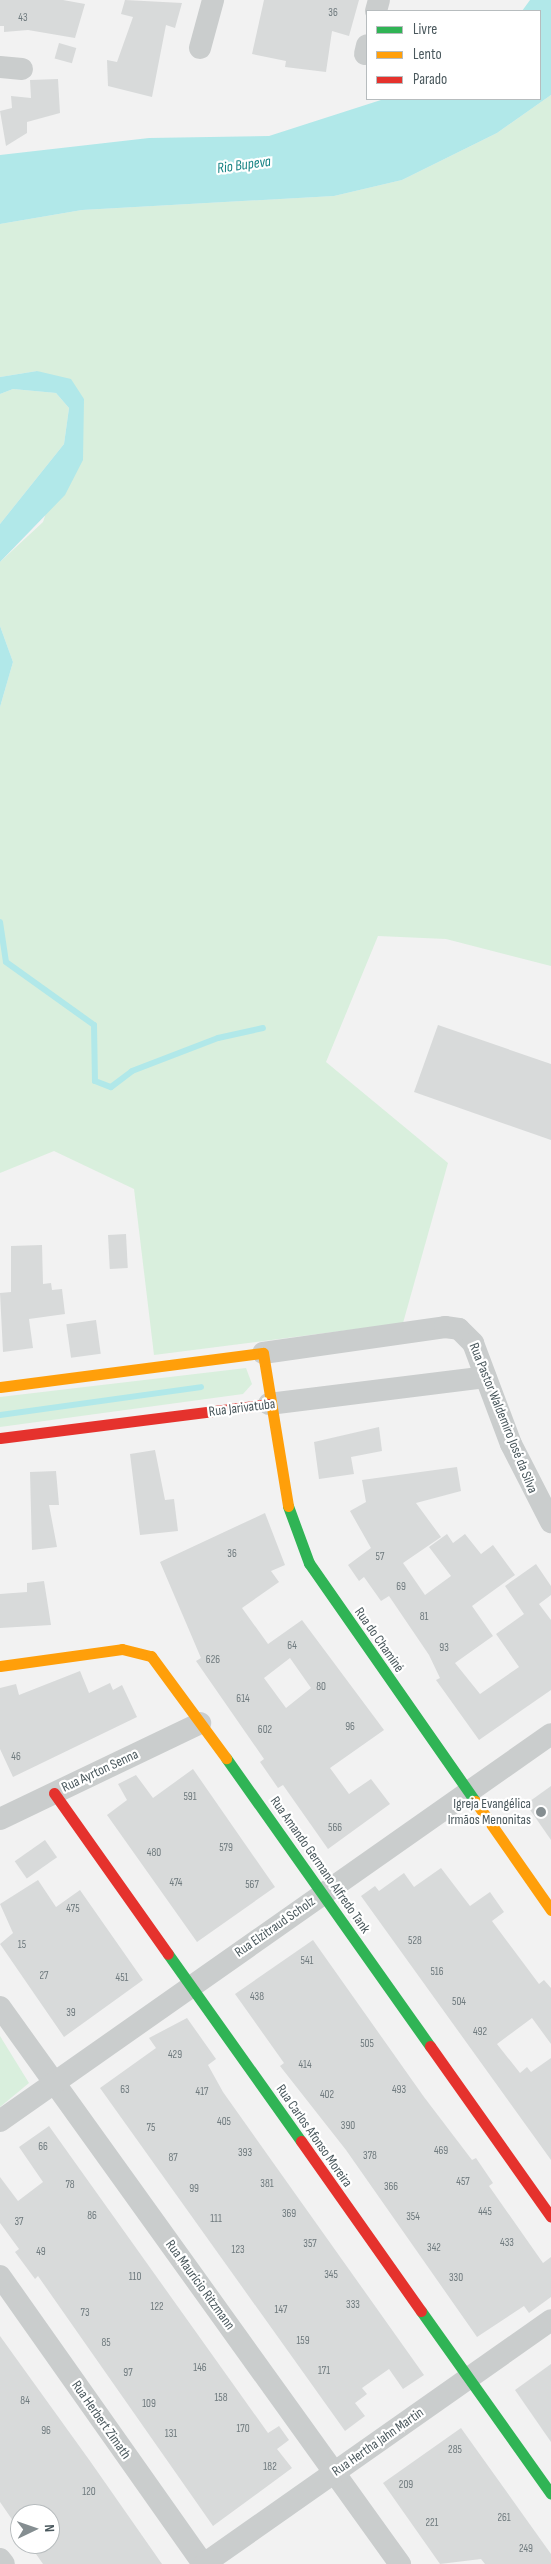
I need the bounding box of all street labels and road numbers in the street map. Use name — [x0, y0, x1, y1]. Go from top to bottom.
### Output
street label: Rua Pastor Waldemiro José da Silva — [465, 1340, 541, 1496]
street label: Rua Jarivatuba — [208, 1396, 276, 1420]
street label: Rua do Chaminé — [351, 1604, 407, 1676]
street label: Rua Ayrton Senna — [59, 1746, 141, 1796]
street label: Rua Amando Germano Alfredo Tank — [266, 1793, 374, 1937]
street label: Rua Elzitraud Scholz — [232, 1893, 318, 1961]
street label: Rua Carlos Afonso Moreira — [272, 2081, 356, 2191]
street label: Rua Maurício Ritzmann — [162, 2237, 238, 2333]
street label: Rua Herbert Zimath — [68, 2378, 134, 2462]
street label: Rua Hertha Jahn Martin — [329, 2404, 427, 2480]

